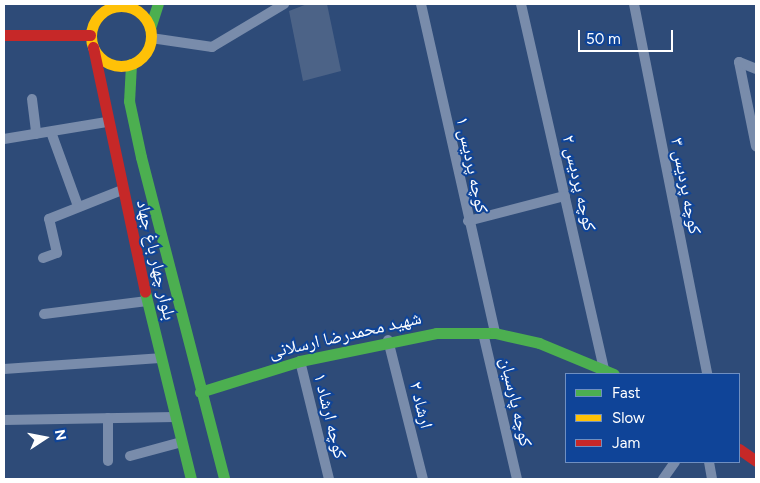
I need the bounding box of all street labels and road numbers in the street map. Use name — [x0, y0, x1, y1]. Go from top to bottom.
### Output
street label: کوچه پردیس ۱ — [451, 115, 493, 215]
street label: کوچه پردیس ۲ — [557, 133, 601, 233]
street label: کوچه پردیس ۳ — [666, 136, 706, 236]
street label: بلوار چهار باغ جهاد — [132, 198, 180, 322]
street label: شهید محمدرضا ارسلانی — [267, 307, 423, 363]
street label: کوچه پارسیان — [495, 355, 537, 449]
street label: کوچه ارشاد ۱ — [309, 371, 351, 461]
street label: ارشاد ۲ — [405, 379, 437, 431]

